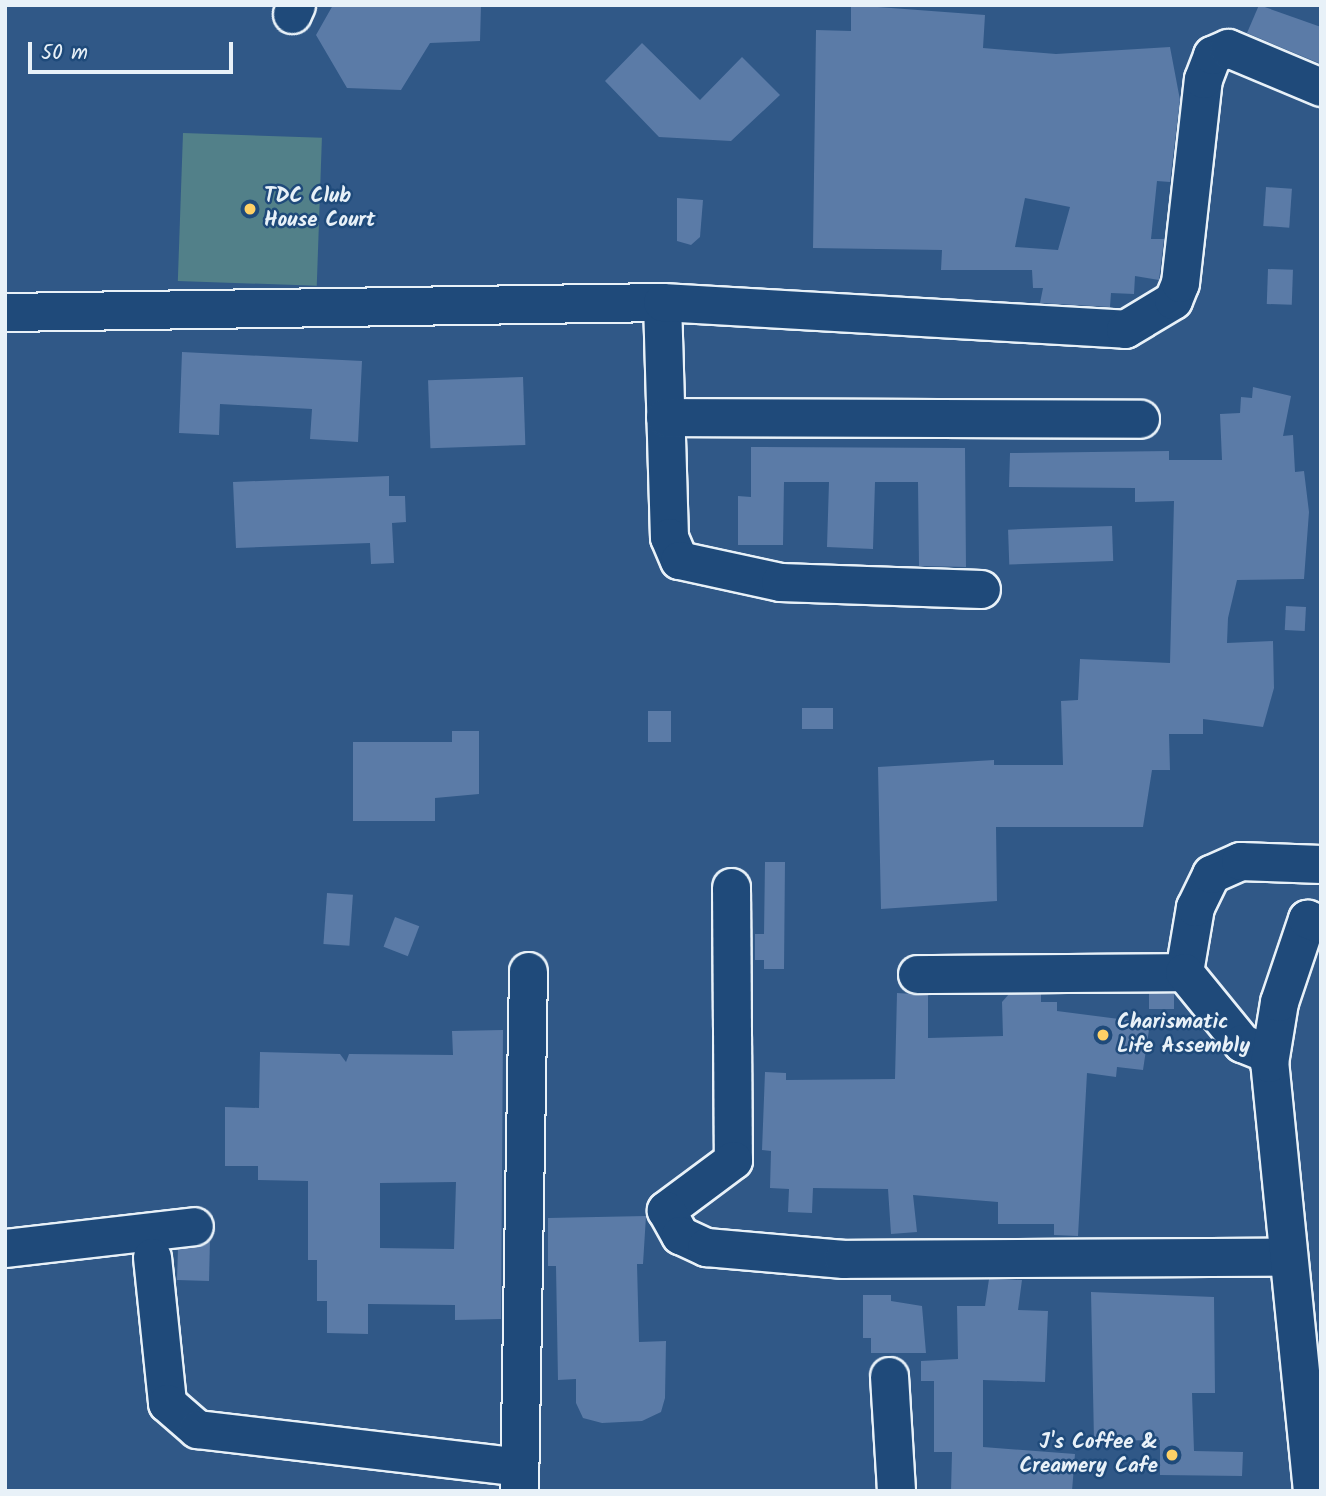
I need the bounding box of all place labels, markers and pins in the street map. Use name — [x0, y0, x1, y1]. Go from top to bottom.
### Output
place label: TDC Club House Court — [264, 184, 375, 234]
marker: TDC Club House Court — [242, 201, 258, 217]
place label: Charismatic Life Assembly — [1117, 1010, 1250, 1060]
marker: Charismatic Life Assembly — [1095, 1027, 1111, 1043]
place label: J's Coffee & Creamery Cafe — [1019, 1430, 1158, 1480]
marker: J's Coffee & Creamery Cafe — [1164, 1447, 1180, 1463]

